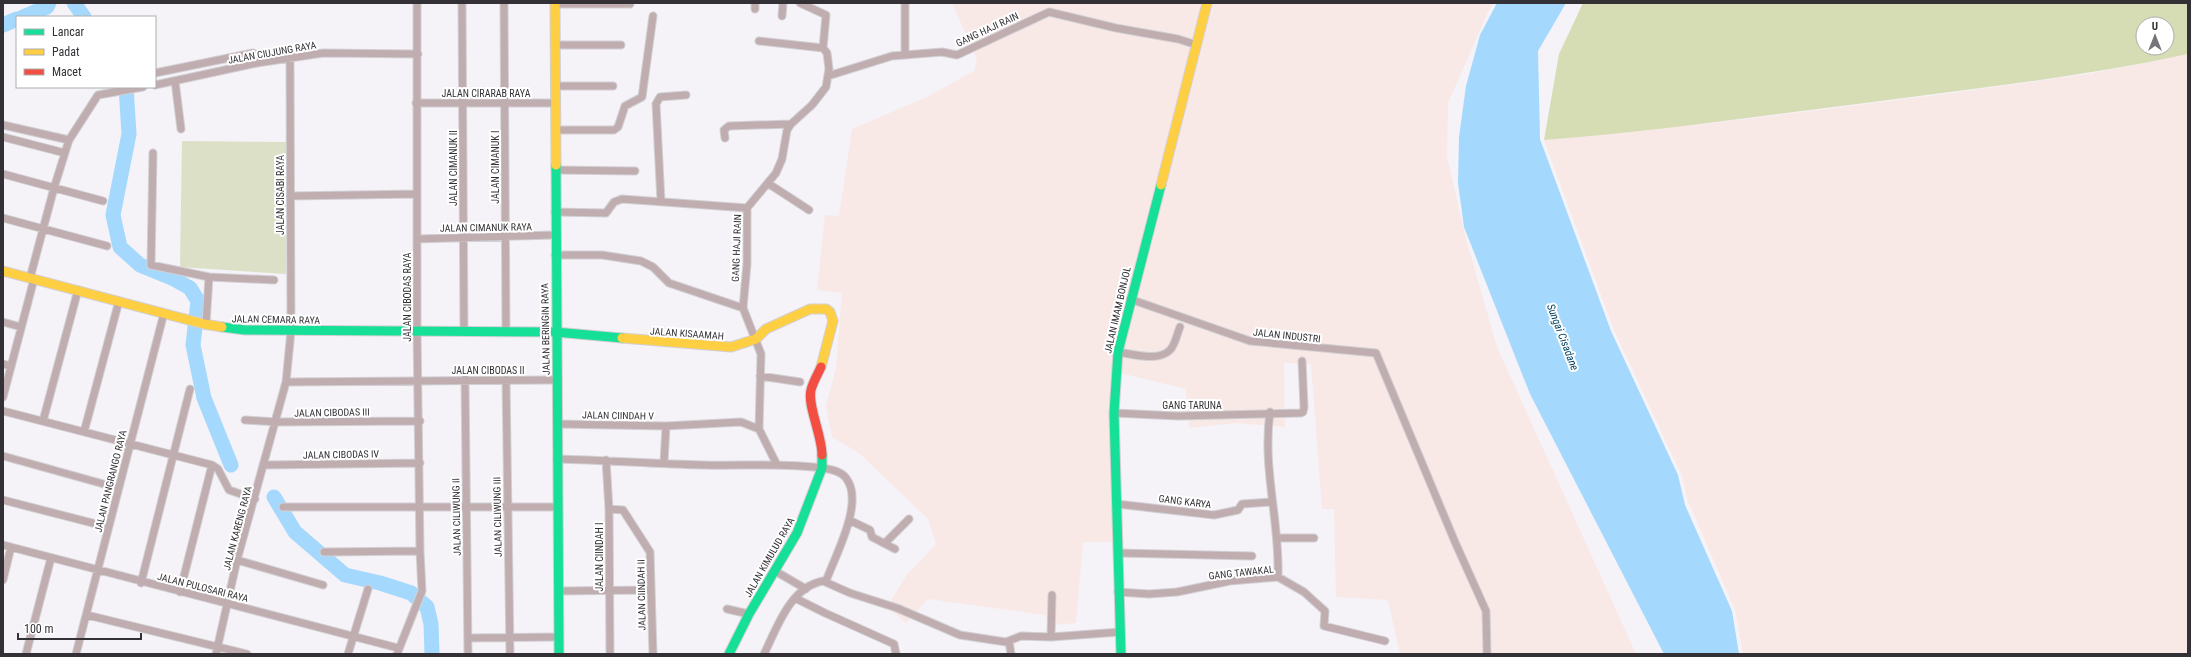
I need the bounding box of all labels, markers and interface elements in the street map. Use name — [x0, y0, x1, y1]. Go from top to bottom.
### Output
street label: GANG HAJI RAIN — [954, 10, 1020, 49]
legend — [16, 16, 156, 88]
north arrow — [2135, 16, 2175, 56]
text: U — [2152, 20, 2158, 33]
text: Lancar — [52, 25, 85, 39]
street label: JALAN CIUJUNG RAYA — [227, 39, 317, 66]
text: Padat — [52, 45, 80, 59]
text: Macet — [52, 65, 82, 79]
street label: JALAN CIRARAB RAYA — [442, 88, 531, 99]
street label: JALAN CIMANUK II — [448, 130, 459, 206]
street label: JALAN CIMANUK I — [490, 130, 501, 204]
street label: JALAN CISABI RAYA — [275, 155, 286, 235]
street label: GANG HAJI RAIN — [730, 214, 743, 282]
street label: JALAN CIMANUK RAYA — [440, 221, 532, 234]
street label: JALAN CIBODAS RAYA — [402, 252, 413, 342]
street label: JALAN IMAM BONJOL — [1102, 265, 1133, 355]
street label: JALAN BERINGIN RAYA — [539, 283, 552, 375]
water label: Sungai Cisadane — [1544, 302, 1581, 372]
street label: JALAN CEMARA RAYA — [232, 313, 320, 326]
street label: JALAN KISAAMAH — [650, 325, 724, 342]
street label: JALAN INDUSTRI — [1253, 326, 1321, 345]
street label: JALAN CIBODAS II — [451, 365, 525, 376]
street label: GANG TARUNA — [1162, 400, 1222, 411]
street label: JALAN CIBODAS III — [294, 406, 370, 419]
street label: JALAN CIINDAH V — [582, 409, 654, 422]
street label: JALAN PANGRANGO RAYA — [92, 429, 129, 533]
street label: JALAN CIBODAS IV — [303, 448, 380, 461]
street label: JALAN CILIWUNG III — [491, 477, 504, 557]
street label: JALAN CILIWUNG II — [450, 478, 463, 556]
street label: JALAN KARENG RAYA — [221, 485, 254, 571]
street label: GANG KARYA — [1158, 493, 1212, 510]
street label: JALAN KIMULUD RAYA — [742, 515, 797, 599]
street label: JALAN CIINDAH I — [594, 523, 605, 591]
street label: JALAN CIINDAH II — [635, 559, 648, 631]
street label: GANG TAWAKAL — [1208, 564, 1274, 581]
street label: JALAN PULOSARI RAYA — [156, 571, 250, 604]
scale bar — [18, 615, 141, 641]
text: 100 m — [24, 622, 54, 636]

